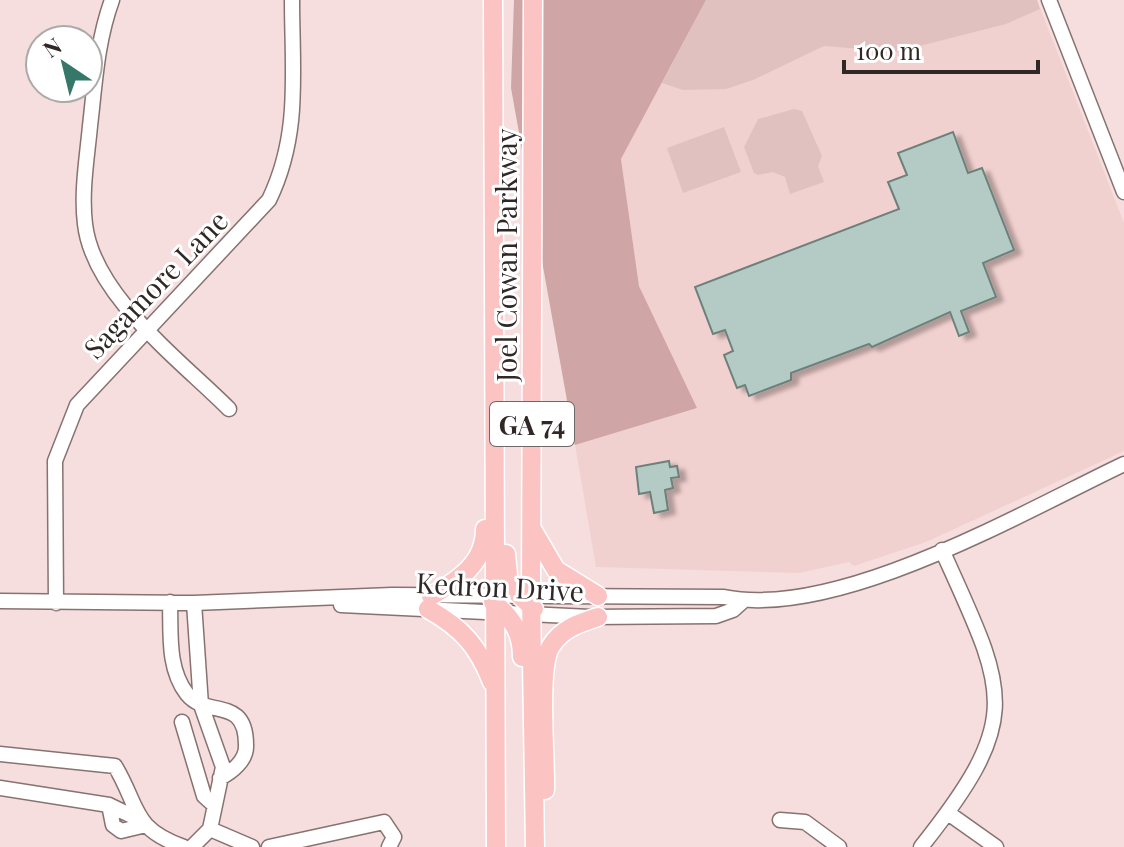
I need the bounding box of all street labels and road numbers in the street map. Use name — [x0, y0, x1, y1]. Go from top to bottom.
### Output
street label: Joel Cowan Parkway — [487, 128, 524, 383]
street label: Sagamore Lane — [75, 202, 235, 366]
road number: GA 74 — [490, 402, 574, 446]
street label: Kedron Drive — [415, 563, 585, 609]

